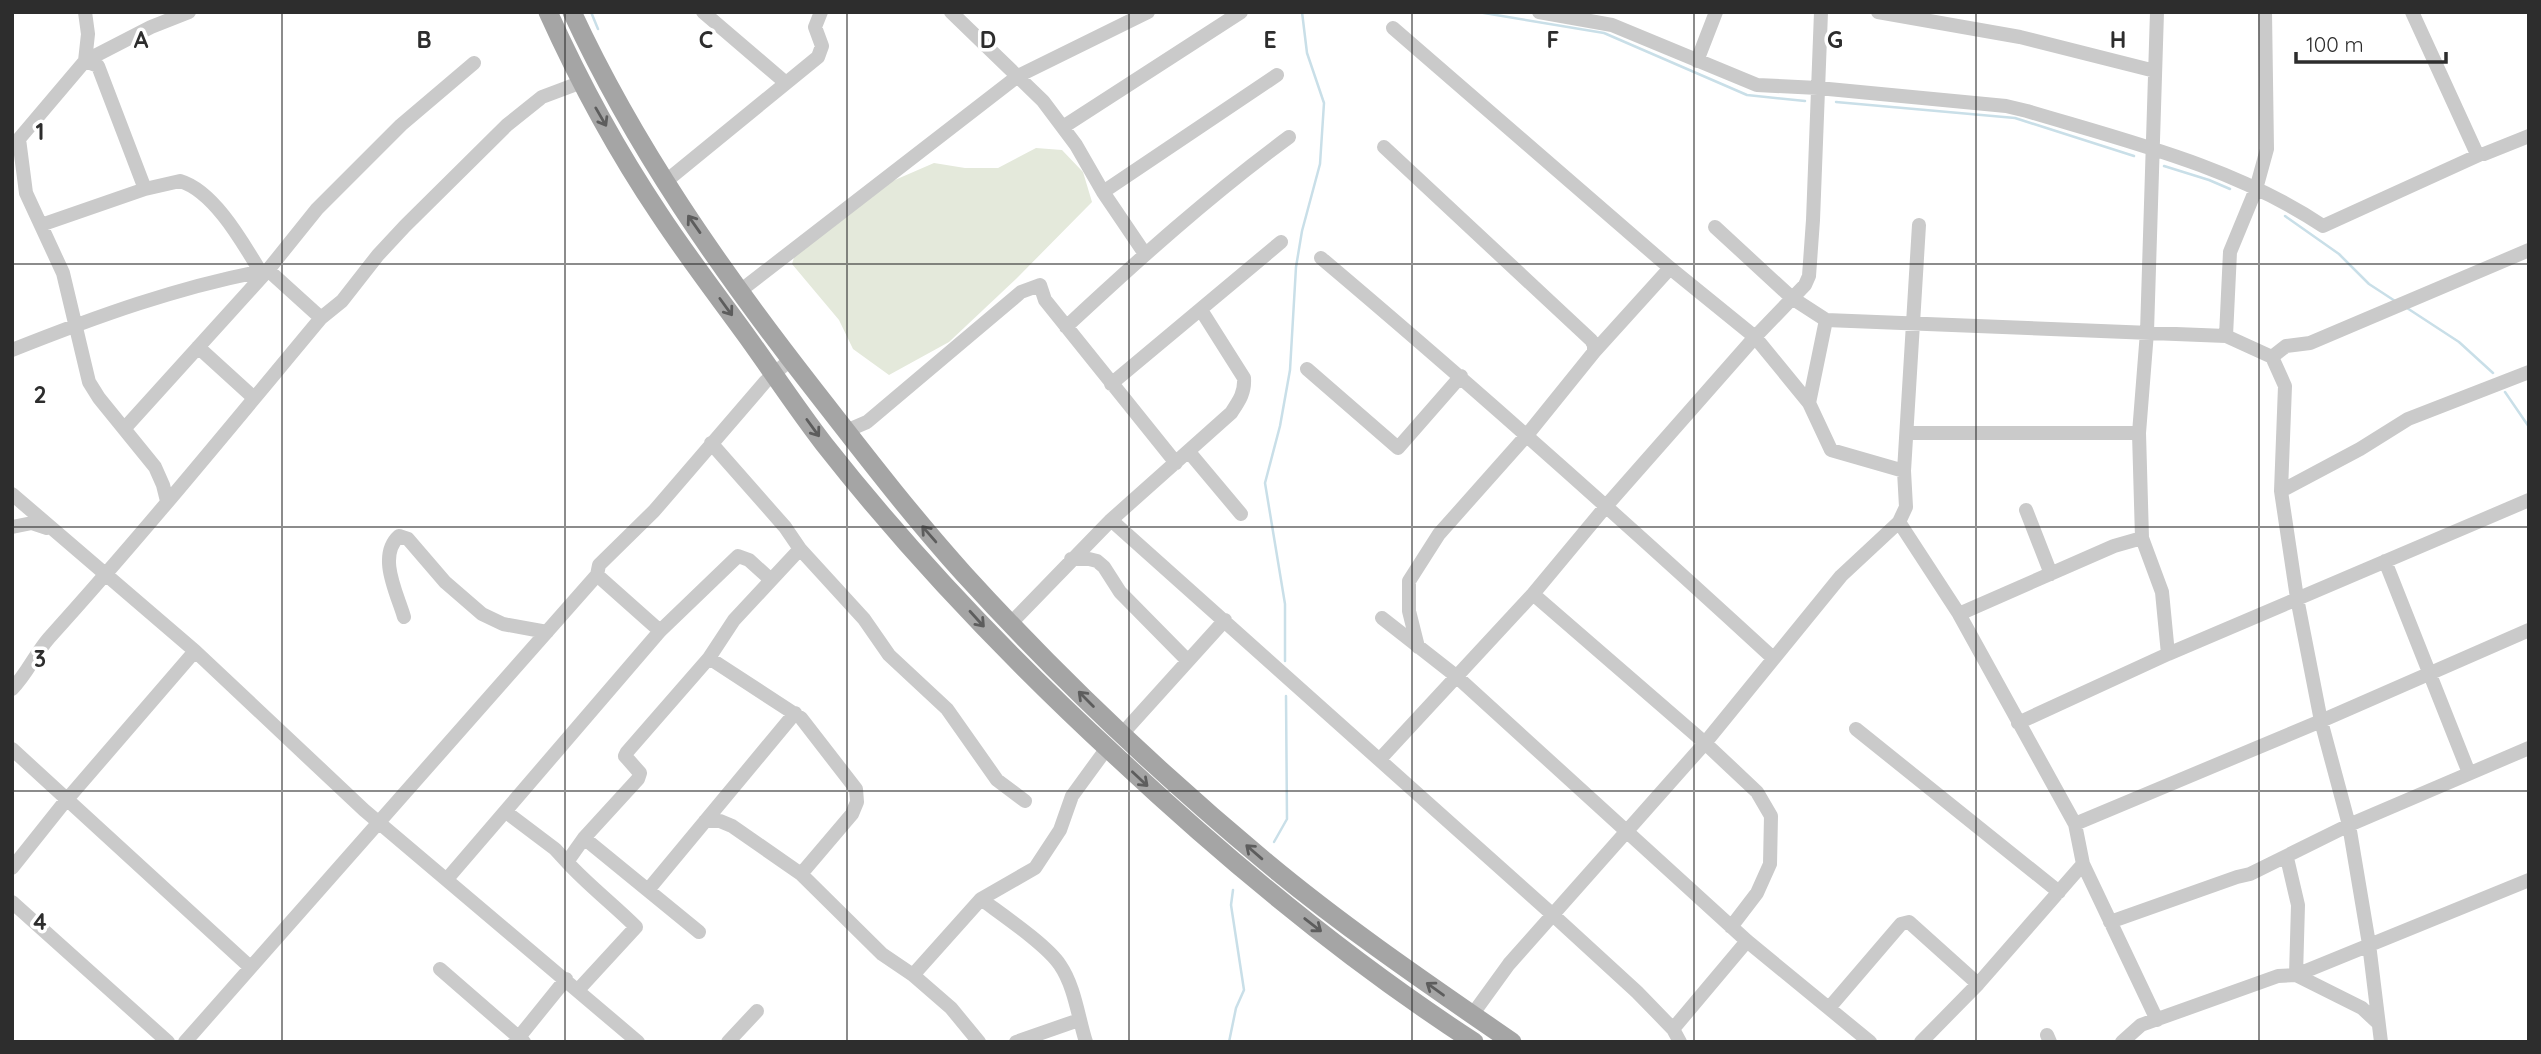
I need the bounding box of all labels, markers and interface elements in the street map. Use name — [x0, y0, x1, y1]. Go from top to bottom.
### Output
scale bar — [2296, 21, 2446, 65]
text: A — [134, 25, 149, 54]
text: B — [416, 25, 432, 54]
text: C — [699, 25, 713, 54]
text: D — [980, 25, 996, 54]
text: E — [1263, 25, 1277, 54]
text: F — [1547, 25, 1559, 54]
text: G — [1827, 25, 1843, 54]
text: H — [2110, 25, 2126, 54]
text: 100 m — [2306, 31, 2364, 57]
one-way arrow — [595, 106, 608, 127]
text: 1 — [36, 117, 44, 146]
one-way arrow — [687, 215, 701, 234]
one-way arrow — [718, 297, 733, 316]
text: 2 — [33, 380, 47, 409]
one-way arrow — [806, 418, 820, 437]
one-way arrow — [921, 525, 937, 543]
one-way arrow — [969, 610, 986, 627]
text: 3 — [34, 644, 46, 673]
one-way arrow — [1077, 690, 1094, 707]
one-way arrow — [1131, 770, 1148, 787]
one-way arrow — [1245, 844, 1263, 860]
text: 4 — [33, 907, 47, 936]
one-way arrow — [1304, 918, 1322, 933]
one-way arrow — [1426, 982, 1445, 996]

